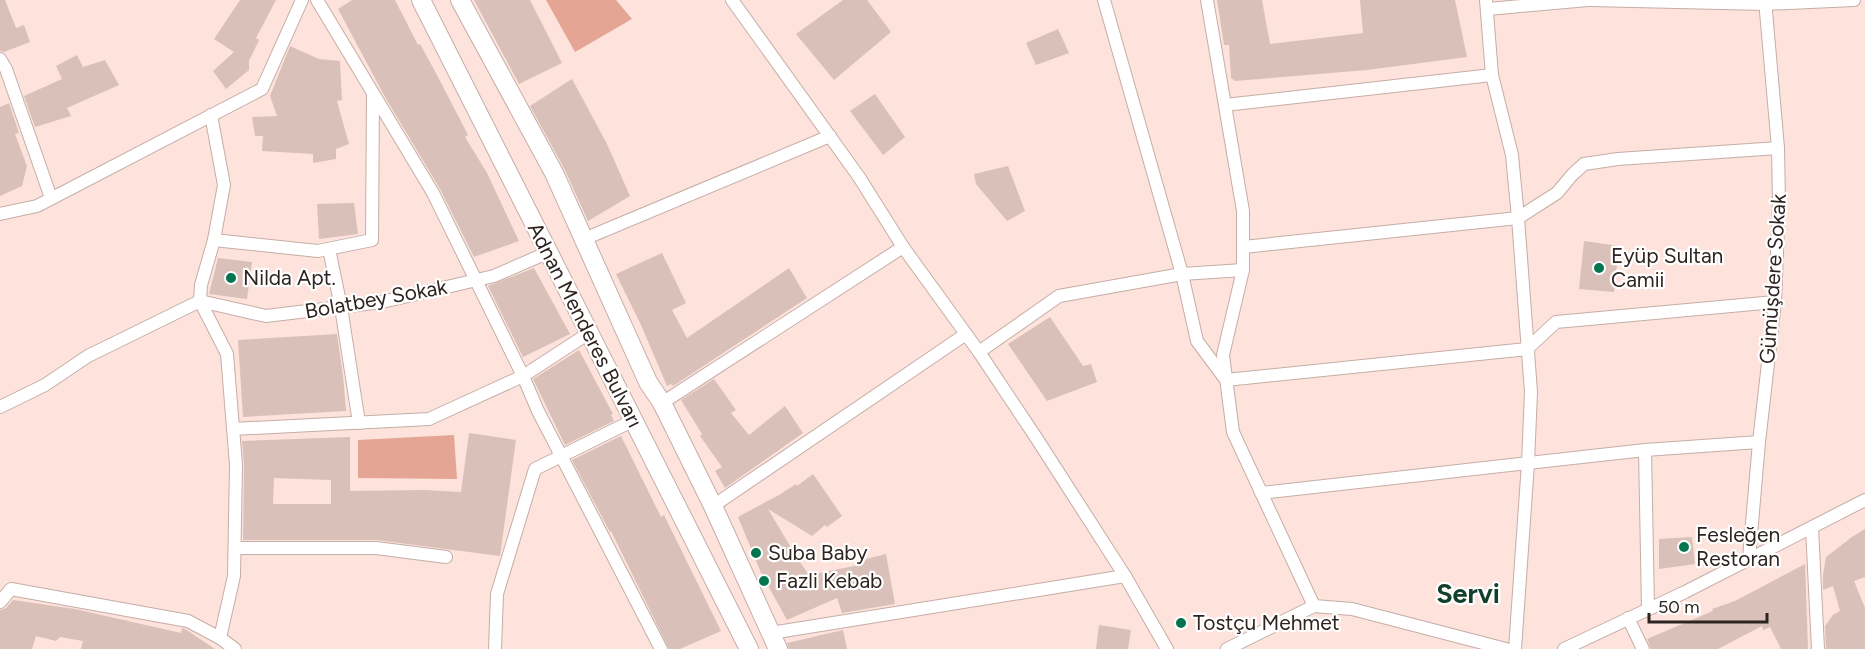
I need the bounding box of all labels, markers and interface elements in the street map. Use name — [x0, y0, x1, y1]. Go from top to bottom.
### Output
street label: Gümüşdere Sokak — [1754, 192, 1791, 365]
street label: Adnan Menderes Bulvarı — [523, 218, 648, 431]
place label: Eyüp Sultan Camii — [1611, 243, 1723, 292]
marker: Eyüp Sultan Camii — [1592, 261, 1606, 275]
place label: Nilda Apt. — [243, 265, 336, 290]
marker: Nilda Apt. — [224, 271, 238, 285]
street label: Bolatbey Sokak — [303, 274, 450, 323]
place label: Fesleğen Restoran — [1696, 522, 1780, 571]
place label: Suba Baby — [768, 540, 867, 565]
marker: Fesleğen Restoran — [1677, 540, 1691, 554]
marker: Suba Baby — [749, 546, 763, 560]
place label: Fazli Kebab — [776, 568, 882, 593]
marker: Fazli Kebab — [757, 574, 771, 588]
district label: Servi — [1436, 577, 1500, 610]
scale bar — [1649, 586, 1768, 624]
text: 50 m — [1658, 596, 1700, 618]
place label: Tostçu Mehmet — [1193, 610, 1340, 635]
marker: Tostçu Mehmet — [1174, 616, 1188, 630]

